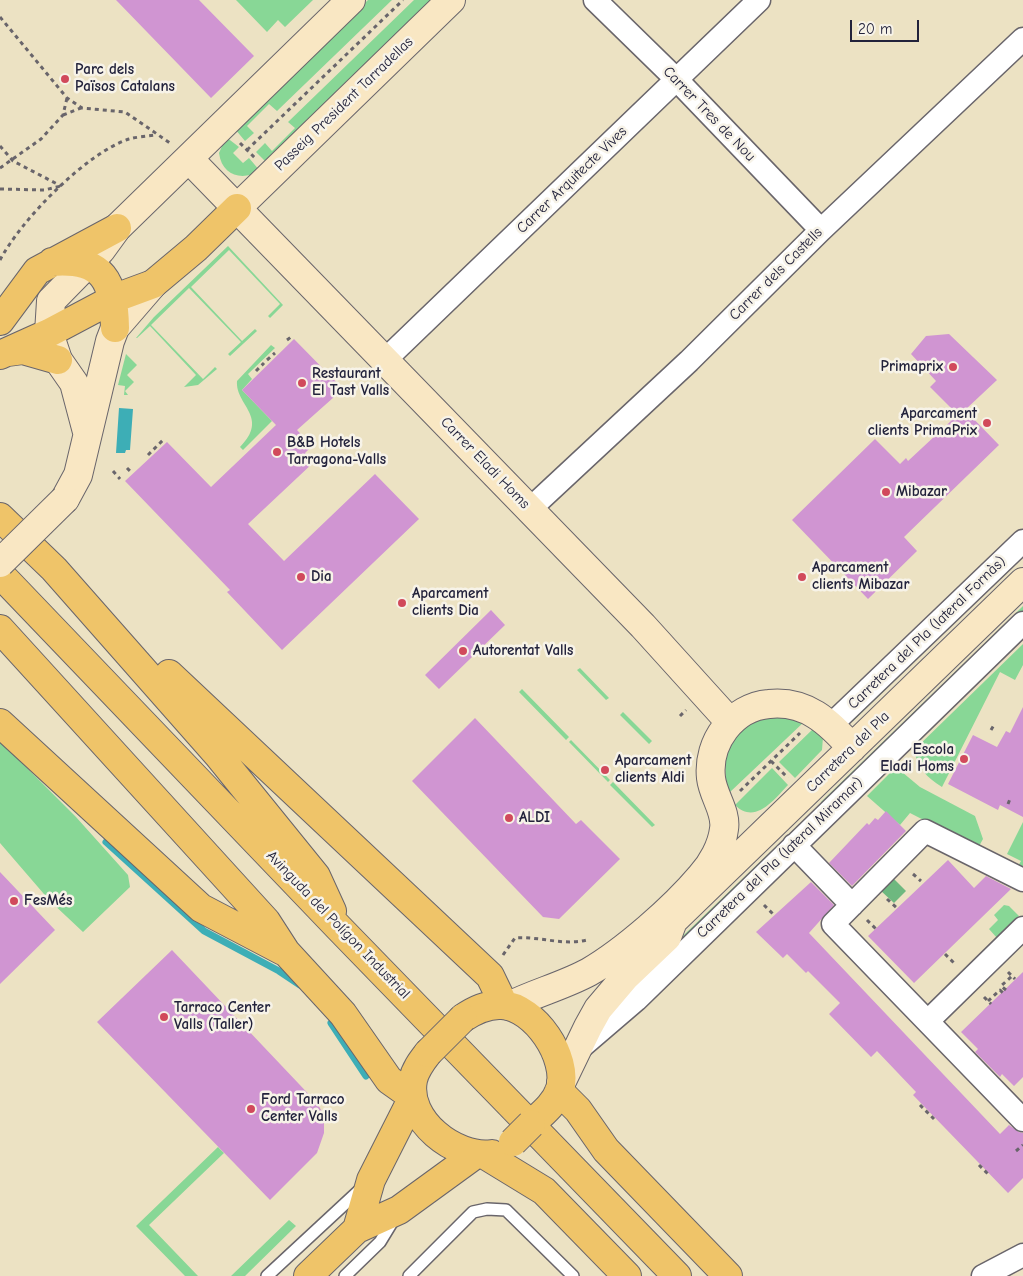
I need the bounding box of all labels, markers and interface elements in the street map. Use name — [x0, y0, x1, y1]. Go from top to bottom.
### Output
scale bar — [853, 10, 922, 42]
text: 20 m — [858, 20, 892, 38]
street label: Passeig President Tarradellas — [271, 33, 417, 175]
place label: Parc dels Països Catalans — [75, 61, 175, 96]
street label: Carrer Tres de Nou — [659, 63, 759, 165]
marker: Parc dels Països Catalans — [59, 73, 71, 85]
street label: Carrer Arquitecte Vives — [513, 123, 631, 237]
street label: Carrer dels Castells — [726, 224, 826, 324]
place label: Primaprix — [881, 358, 943, 376]
marker: Primaprix — [947, 361, 959, 373]
place label: Restaurant El Tast Valls — [312, 365, 389, 400]
marker: Restaurant El Tast Valls — [296, 377, 308, 389]
place label: Aparcament clients PrimaPrix — [868, 405, 977, 440]
street label: Carrer Eladi Homs — [437, 413, 533, 513]
marker: Aparcament clients PrimaPrix — [981, 417, 993, 429]
place label: B&B Hotels Tarragona-Valls — [287, 434, 386, 469]
marker: B&B Hotels Tarragona-Valls — [271, 446, 283, 458]
place label: Mibazar — [896, 483, 947, 501]
marker: Mibazar — [880, 486, 892, 498]
street label: Carretera del Pla (lateral Fornàs) — [844, 553, 1010, 713]
place label: Aparcament clients Mibazar — [812, 559, 909, 594]
place label: Dia — [311, 568, 332, 586]
marker: Dia — [295, 571, 307, 583]
marker: Aparcament clients Mibazar — [796, 571, 808, 583]
place label: Aparcament clients Dia — [412, 585, 488, 620]
marker: Aparcament clients Dia — [396, 597, 408, 609]
place label: Autorentat Valls — [473, 642, 573, 660]
marker: Autorentat Valls — [457, 645, 469, 657]
street label: Carretera del Pla — [803, 708, 893, 796]
place label: Escola Eladi Homs — [880, 741, 954, 776]
place label: Aparcament clients Aldi — [615, 752, 691, 787]
marker: Escola Eladi Homs — [958, 753, 970, 765]
marker: Aparcament clients Aldi — [599, 764, 611, 776]
street label: Carretera del Pla (lateral Miramar) — [693, 774, 867, 942]
place label: ALDI — [519, 809, 550, 827]
marker: ALDI — [503, 812, 515, 824]
street label: Avinguda del Polígon Industrial — [262, 847, 414, 1003]
place label: FesMés — [24, 892, 72, 910]
marker: FesMés — [8, 895, 20, 907]
place label: Tarraco Center Valls (Taller) — [174, 999, 270, 1034]
marker: Tarraco Center Valls (Taller) — [158, 1011, 170, 1023]
place label: Ford Tarraco Center Valls — [261, 1091, 345, 1126]
marker: Ford Tarraco Center Valls — [245, 1103, 257, 1115]

